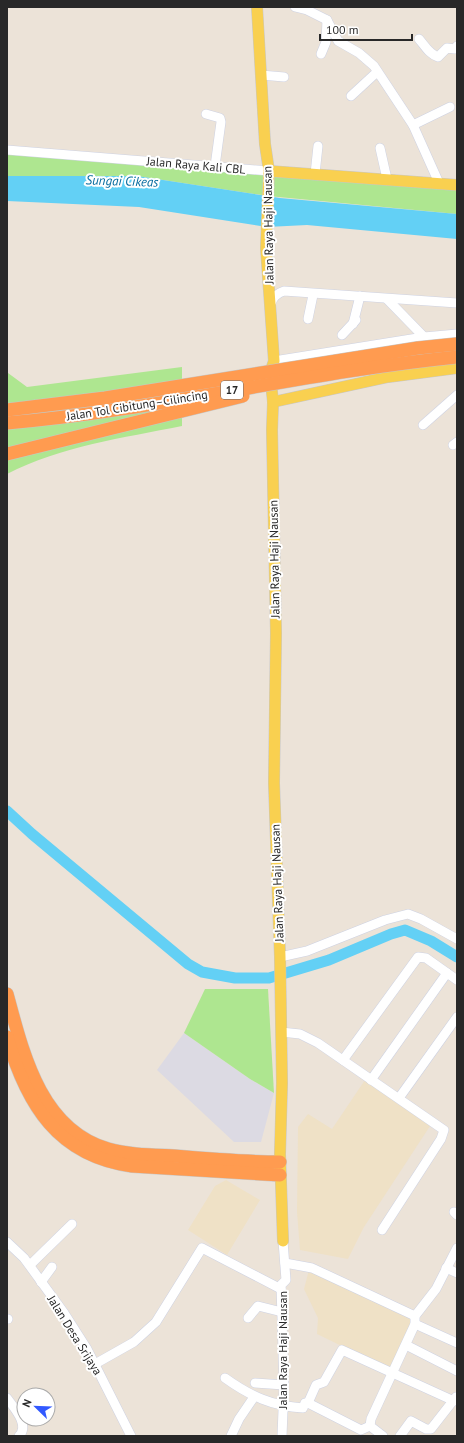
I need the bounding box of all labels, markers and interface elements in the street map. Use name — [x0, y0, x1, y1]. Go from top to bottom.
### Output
scale bar — [320, 16, 412, 42]
text: 100 m — [326, 22, 359, 37]
street label: Jalan Raya Kali CBL — [145, 153, 246, 177]
street label: Jalan Raya Haji Nausan — [259, 166, 277, 285]
water label: Sungai Cikeas — [85, 171, 160, 191]
road number: 17 — [221, 381, 243, 399]
street label: Jalan Tol Cibitung–Cilincing — [64, 386, 209, 424]
street label: Jalan Raya Haji Nausan — [265, 500, 283, 619]
street label: Jalan Raya Haji Nausan — [267, 824, 287, 943]
street label: Jalan Raya Haji Nausan — [275, 1291, 290, 1410]
street label: Jalan Desa Srijaya — [44, 1292, 106, 1378]
north arrow — [16, 1387, 56, 1427]
text: N — [19, 1397, 35, 1409]

